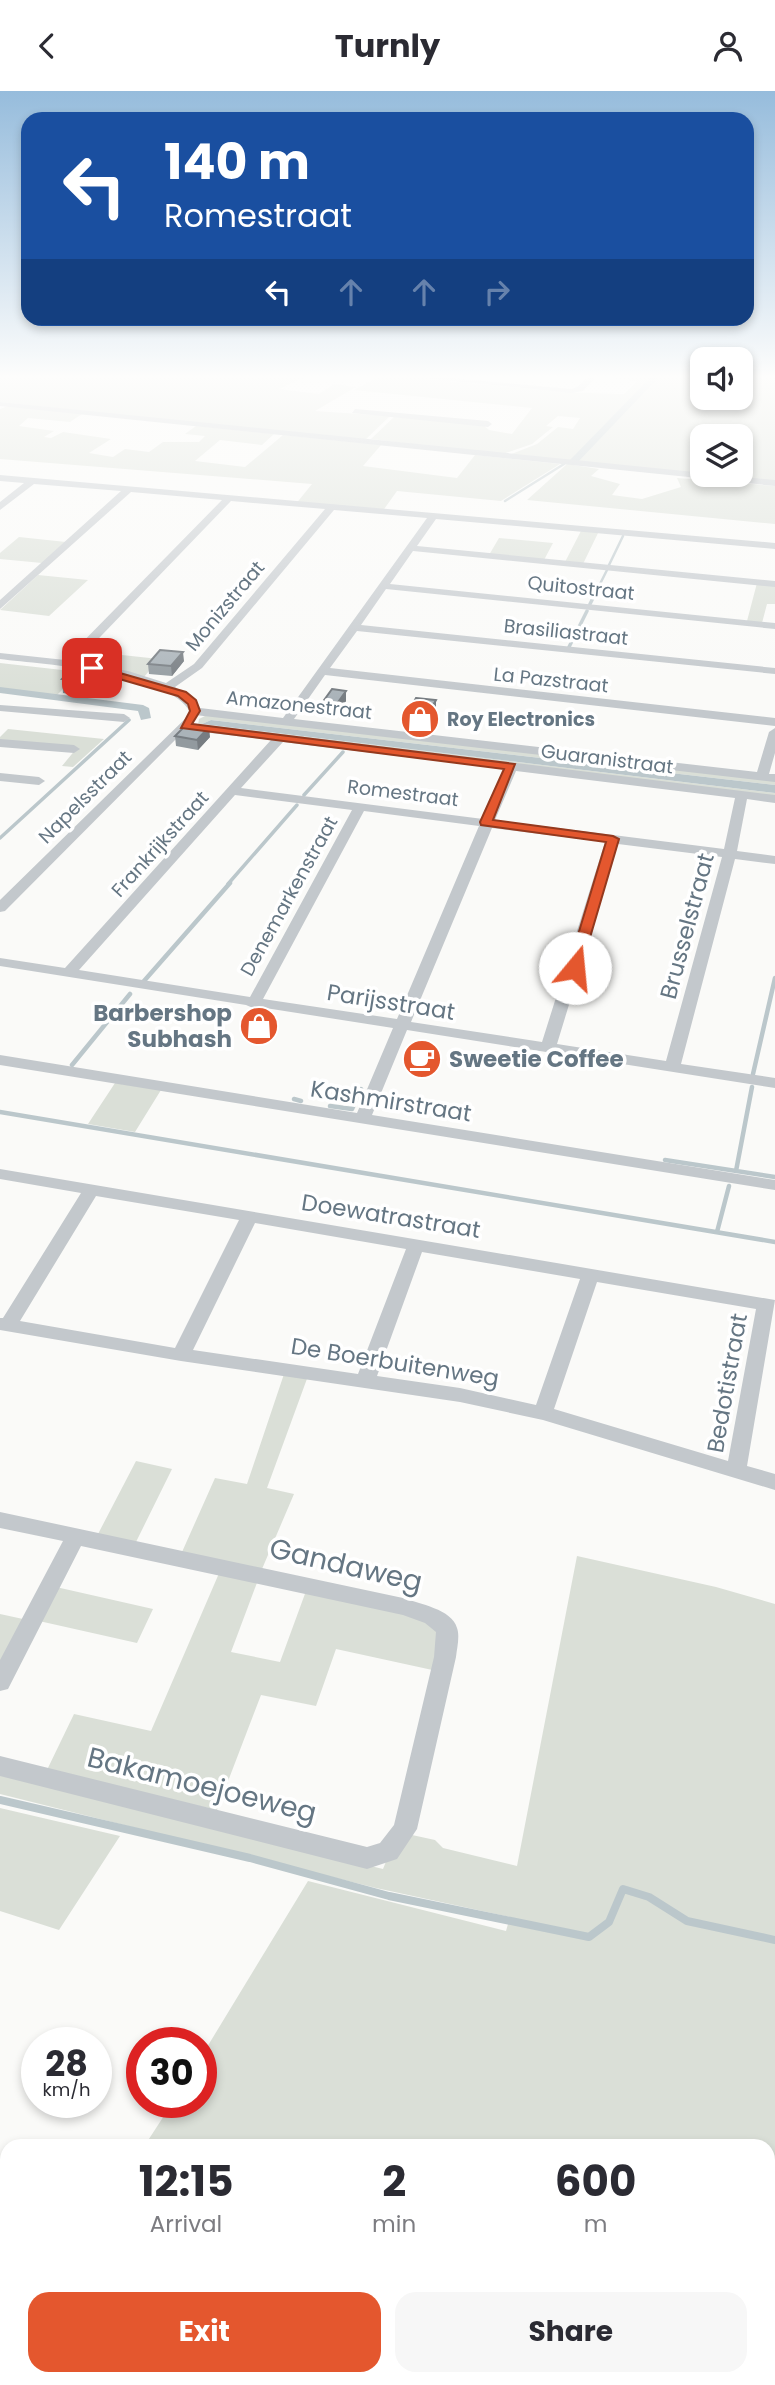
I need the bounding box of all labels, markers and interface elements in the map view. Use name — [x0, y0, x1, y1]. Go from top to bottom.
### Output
text: Turnly — [335, 23, 440, 68]
icon: back — [28, 27, 66, 65]
icon: person — [709, 27, 747, 65]
text: 140 m — [164, 128, 310, 196]
icon: left — [49, 140, 140, 231]
text: Romestraat — [164, 193, 352, 238]
icon: left — [259, 273, 297, 311]
icon: ahead — [332, 273, 370, 311]
icon: ahead — [405, 273, 443, 311]
icon: right — [478, 273, 516, 311]
map controls — [690, 347, 753, 487]
button: sound — [690, 347, 753, 410]
button: layers — [690, 424, 753, 487]
street label: Monizstraat — [179, 555, 271, 657]
street label: Quitostraat — [526, 569, 636, 607]
street label: Brasiliastraat — [502, 612, 630, 652]
pin — [62, 638, 122, 698]
icon: arrive — [73, 649, 111, 687]
street label: La Pazstraat — [492, 661, 610, 699]
street label: Amazonestraat — [225, 684, 373, 726]
shop icon: Roy Electronics — [399, 698, 441, 740]
place label: Roy Electronics — [447, 706, 595, 733]
street label: Guaranistraat — [539, 737, 675, 781]
street label: Napelsstraat — [32, 744, 138, 850]
street label: Romestraat — [346, 773, 460, 813]
street label: Frankrijkstraat — [105, 785, 215, 903]
street label: Denemarkenstraat — [234, 811, 344, 981]
street label: Brusselstraat — [652, 850, 722, 1002]
position arrow — [538, 931, 612, 1005]
street label: Parijsstraat — [325, 976, 457, 1028]
place label: Barbershop Subhash — [93, 997, 232, 1055]
shop icon: Barbershop Subhash — [238, 1005, 280, 1047]
cafe icon: Sweetie Coffee — [401, 1038, 443, 1080]
place label: Sweetie Coffee — [449, 1043, 624, 1075]
street label: Kashmirstraat — [308, 1072, 474, 1130]
street label: Doewatrastraat — [299, 1186, 483, 1246]
street label: Bedotistraat — [699, 1311, 755, 1455]
street label: De Boerbuitenweg — [289, 1330, 501, 1394]
street label: Gandaweg — [266, 1528, 426, 1602]
street label: Bakamoejoeweg — [83, 1738, 321, 1832]
speed limit sign: 30 — [126, 2027, 217, 2118]
text: 28 — [45, 2039, 88, 2088]
text: km/h — [43, 2077, 90, 2102]
text: 12:15 — [139, 2152, 233, 2211]
text: 2 — [382, 2152, 406, 2211]
text: 600 — [555, 2152, 636, 2211]
text: Arrival — [150, 2208, 222, 2240]
text: min — [372, 2208, 416, 2240]
text: m — [584, 2208, 607, 2240]
button: Exit — [28, 2292, 381, 2372]
button: Share — [395, 2292, 747, 2372]

